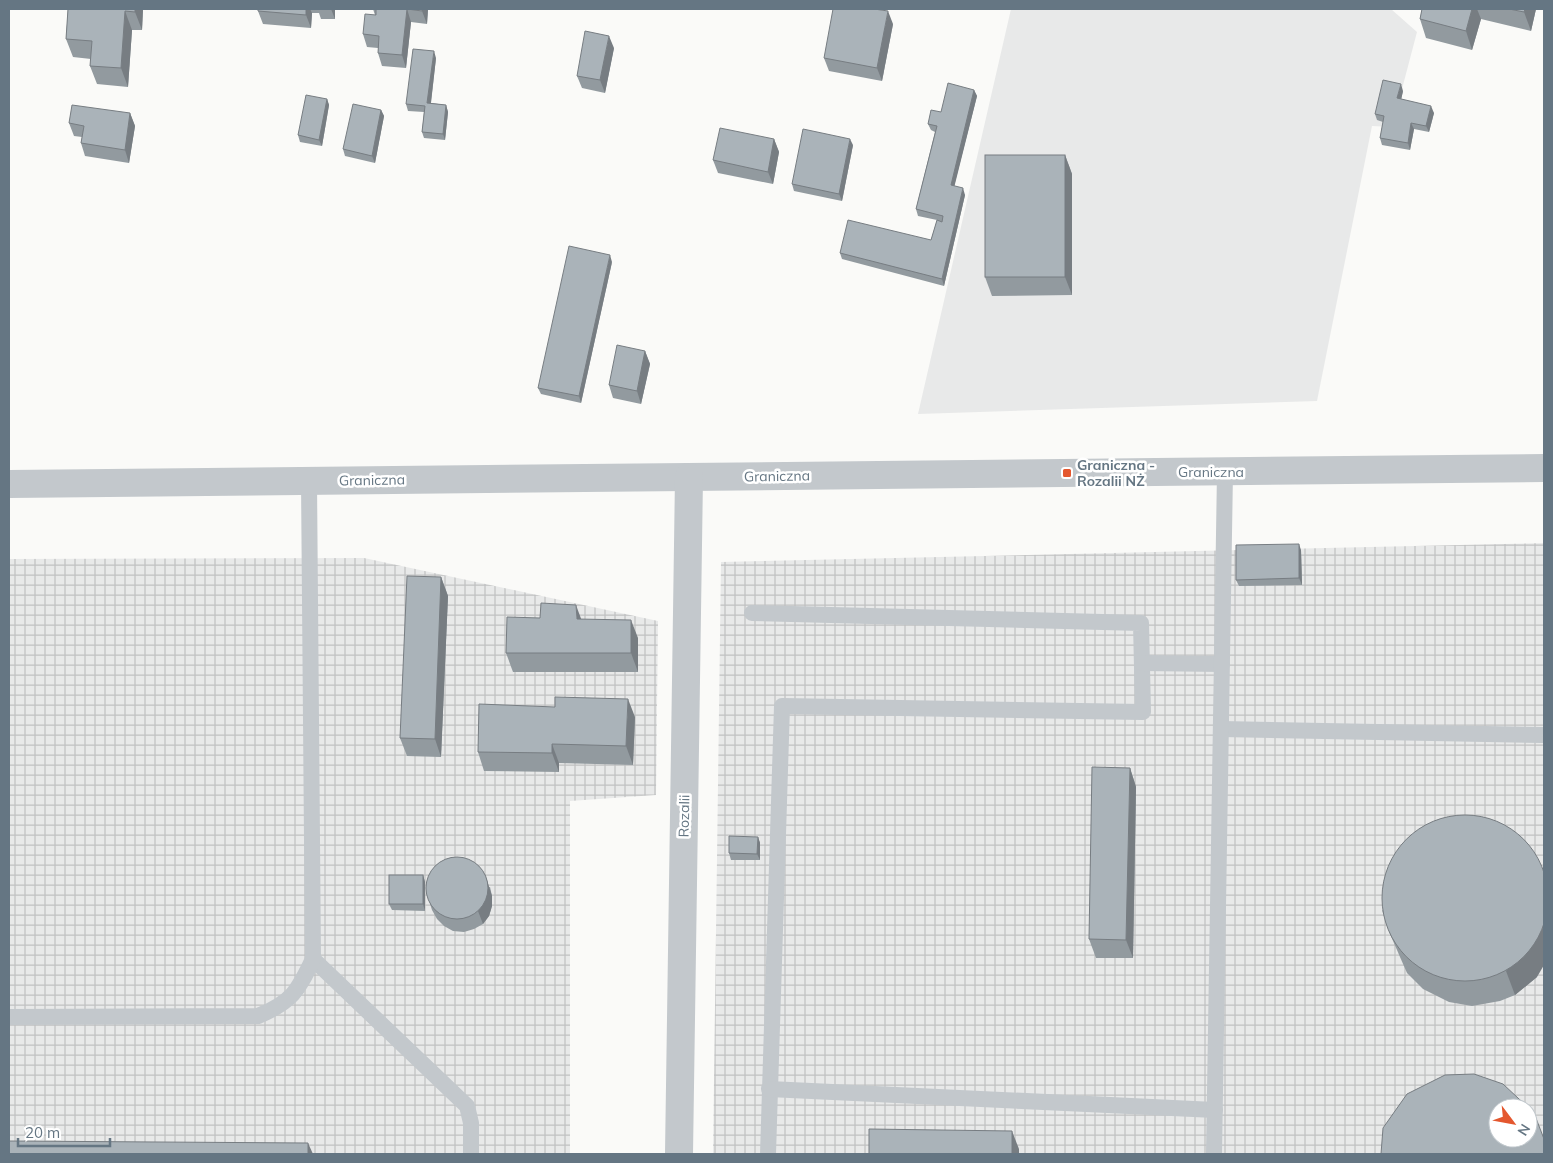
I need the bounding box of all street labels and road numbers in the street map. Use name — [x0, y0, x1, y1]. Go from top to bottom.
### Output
street label: Graniczna — [1178, 463, 1244, 481]
street label: Graniczna — [744, 466, 810, 486]
street label: Graniczna — [339, 470, 405, 490]
street label: Rozalii — [675, 794, 693, 838]

